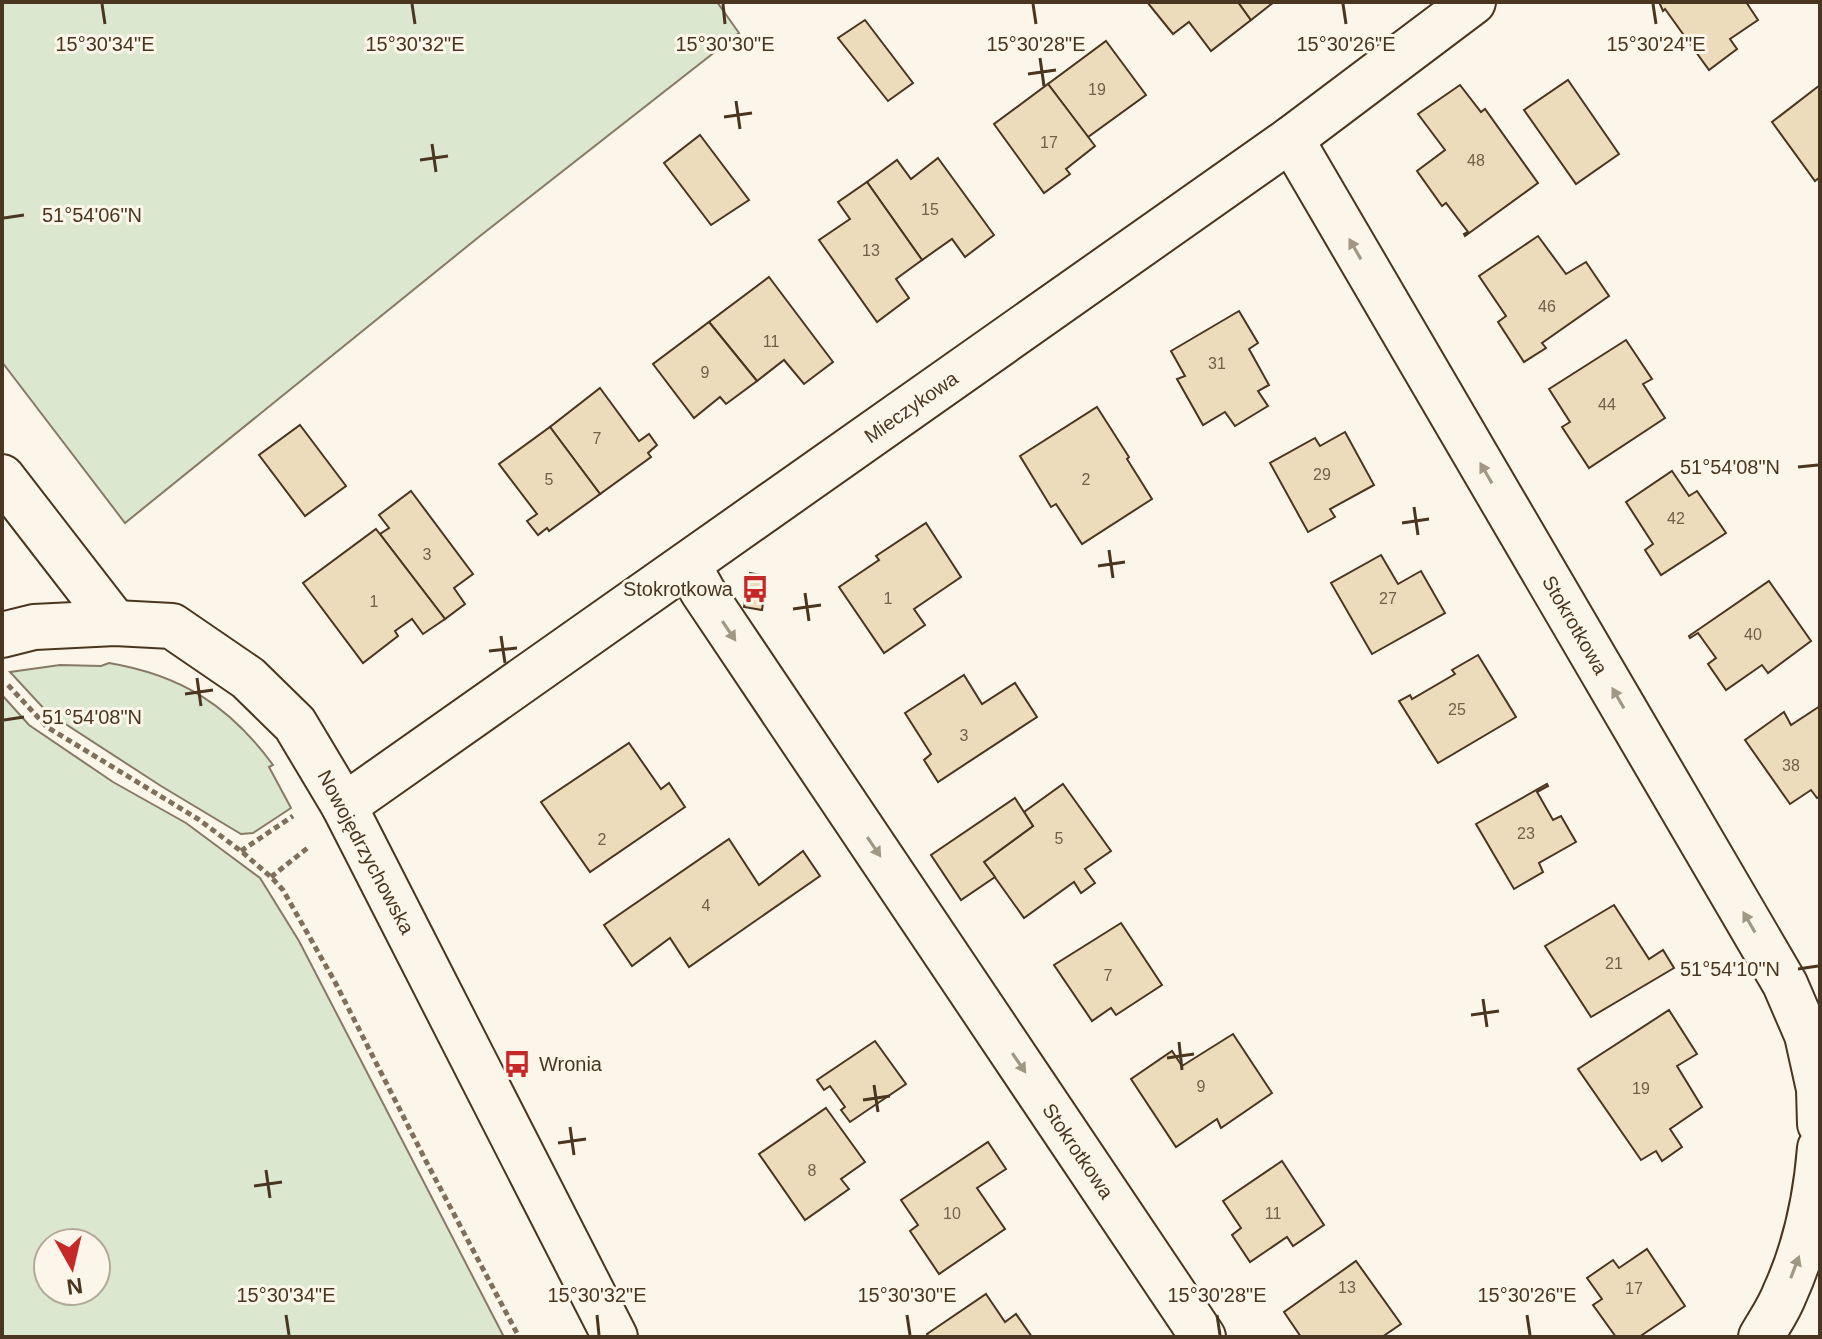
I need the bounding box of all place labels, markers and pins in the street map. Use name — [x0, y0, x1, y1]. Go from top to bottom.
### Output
bus stop icon: Stokrotkowa — [740, 574, 770, 604]
place label: Stokrotkowa — [623, 578, 734, 600]
bus stop icon: Wronia — [502, 1049, 532, 1079]
place label: Wronia — [539, 1053, 603, 1075]

